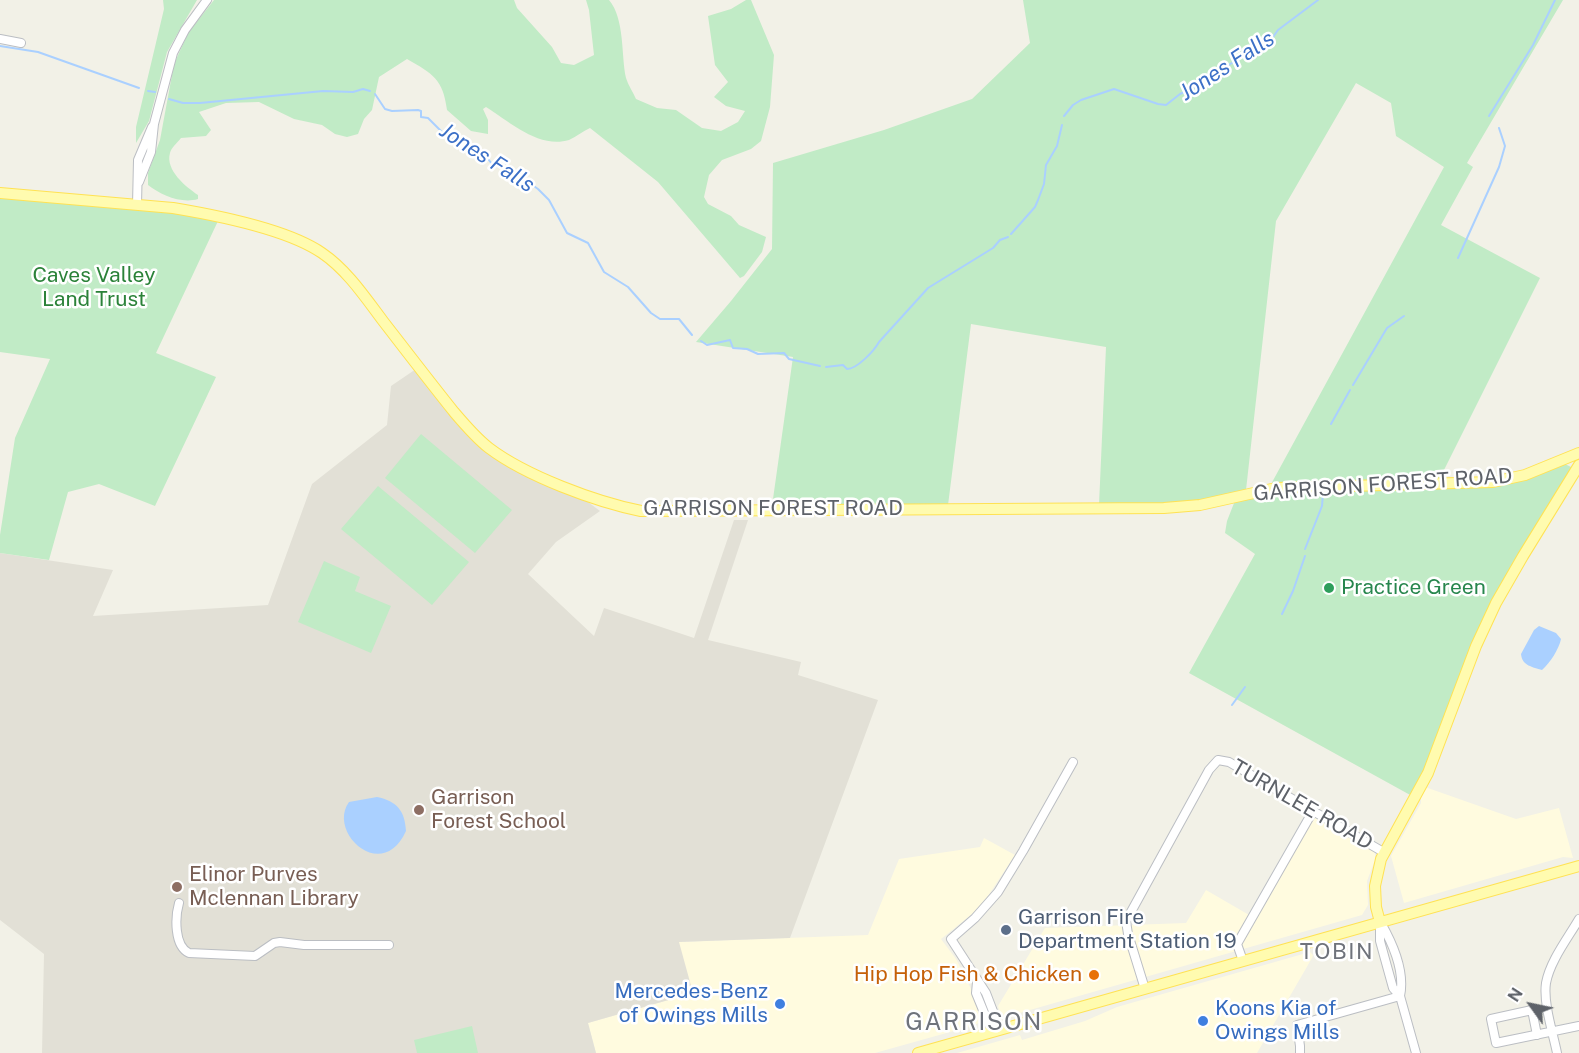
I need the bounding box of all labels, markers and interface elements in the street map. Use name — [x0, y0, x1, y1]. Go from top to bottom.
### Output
water label: Jones Falls — [1175, 26, 1279, 106]
water label: Jones Falls — [435, 118, 539, 198]
park label: Caves Valley Land Trust — [32, 263, 156, 313]
street label: GARRISON FOREST ROAD — [1253, 463, 1513, 507]
street label: GARRISON FOREST ROAD — [643, 496, 903, 522]
place label: Practice Green — [1341, 575, 1486, 601]
marker: Practice Green — [1322, 581, 1336, 595]
street label: TURNLEE ROAD — [1227, 754, 1377, 856]
place label: Garrison Forest School — [431, 785, 566, 835]
marker: Garrison Forest School — [412, 803, 426, 817]
place label: Elinor Purves Mclennan Library — [189, 862, 359, 912]
marker: Elinor Purves Mclennan Library — [170, 880, 184, 894]
place label: Garrison Fire Department Station 19 — [1018, 905, 1237, 955]
marker: Garrison Fire Department Station 19 — [999, 923, 1013, 937]
district label: TOBIN — [1300, 939, 1374, 965]
place label: Hip Hop Fish & Chicken — [854, 962, 1082, 988]
marker: Hip Hop Fish & Chicken — [1087, 968, 1101, 982]
north arrow — [1501, 975, 1561, 1035]
place label: Mercedes-Benz of Owings Mills — [614, 979, 768, 1029]
text: N — [1504, 985, 1527, 1005]
place label: Koons Kia of Owings Mills — [1215, 996, 1339, 1046]
marker: Mercedes-Benz of Owings Mills — [773, 997, 787, 1011]
district label: GARRISON — [905, 1009, 1043, 1037]
marker: Koons Kia of Owings Mills — [1196, 1014, 1210, 1028]

